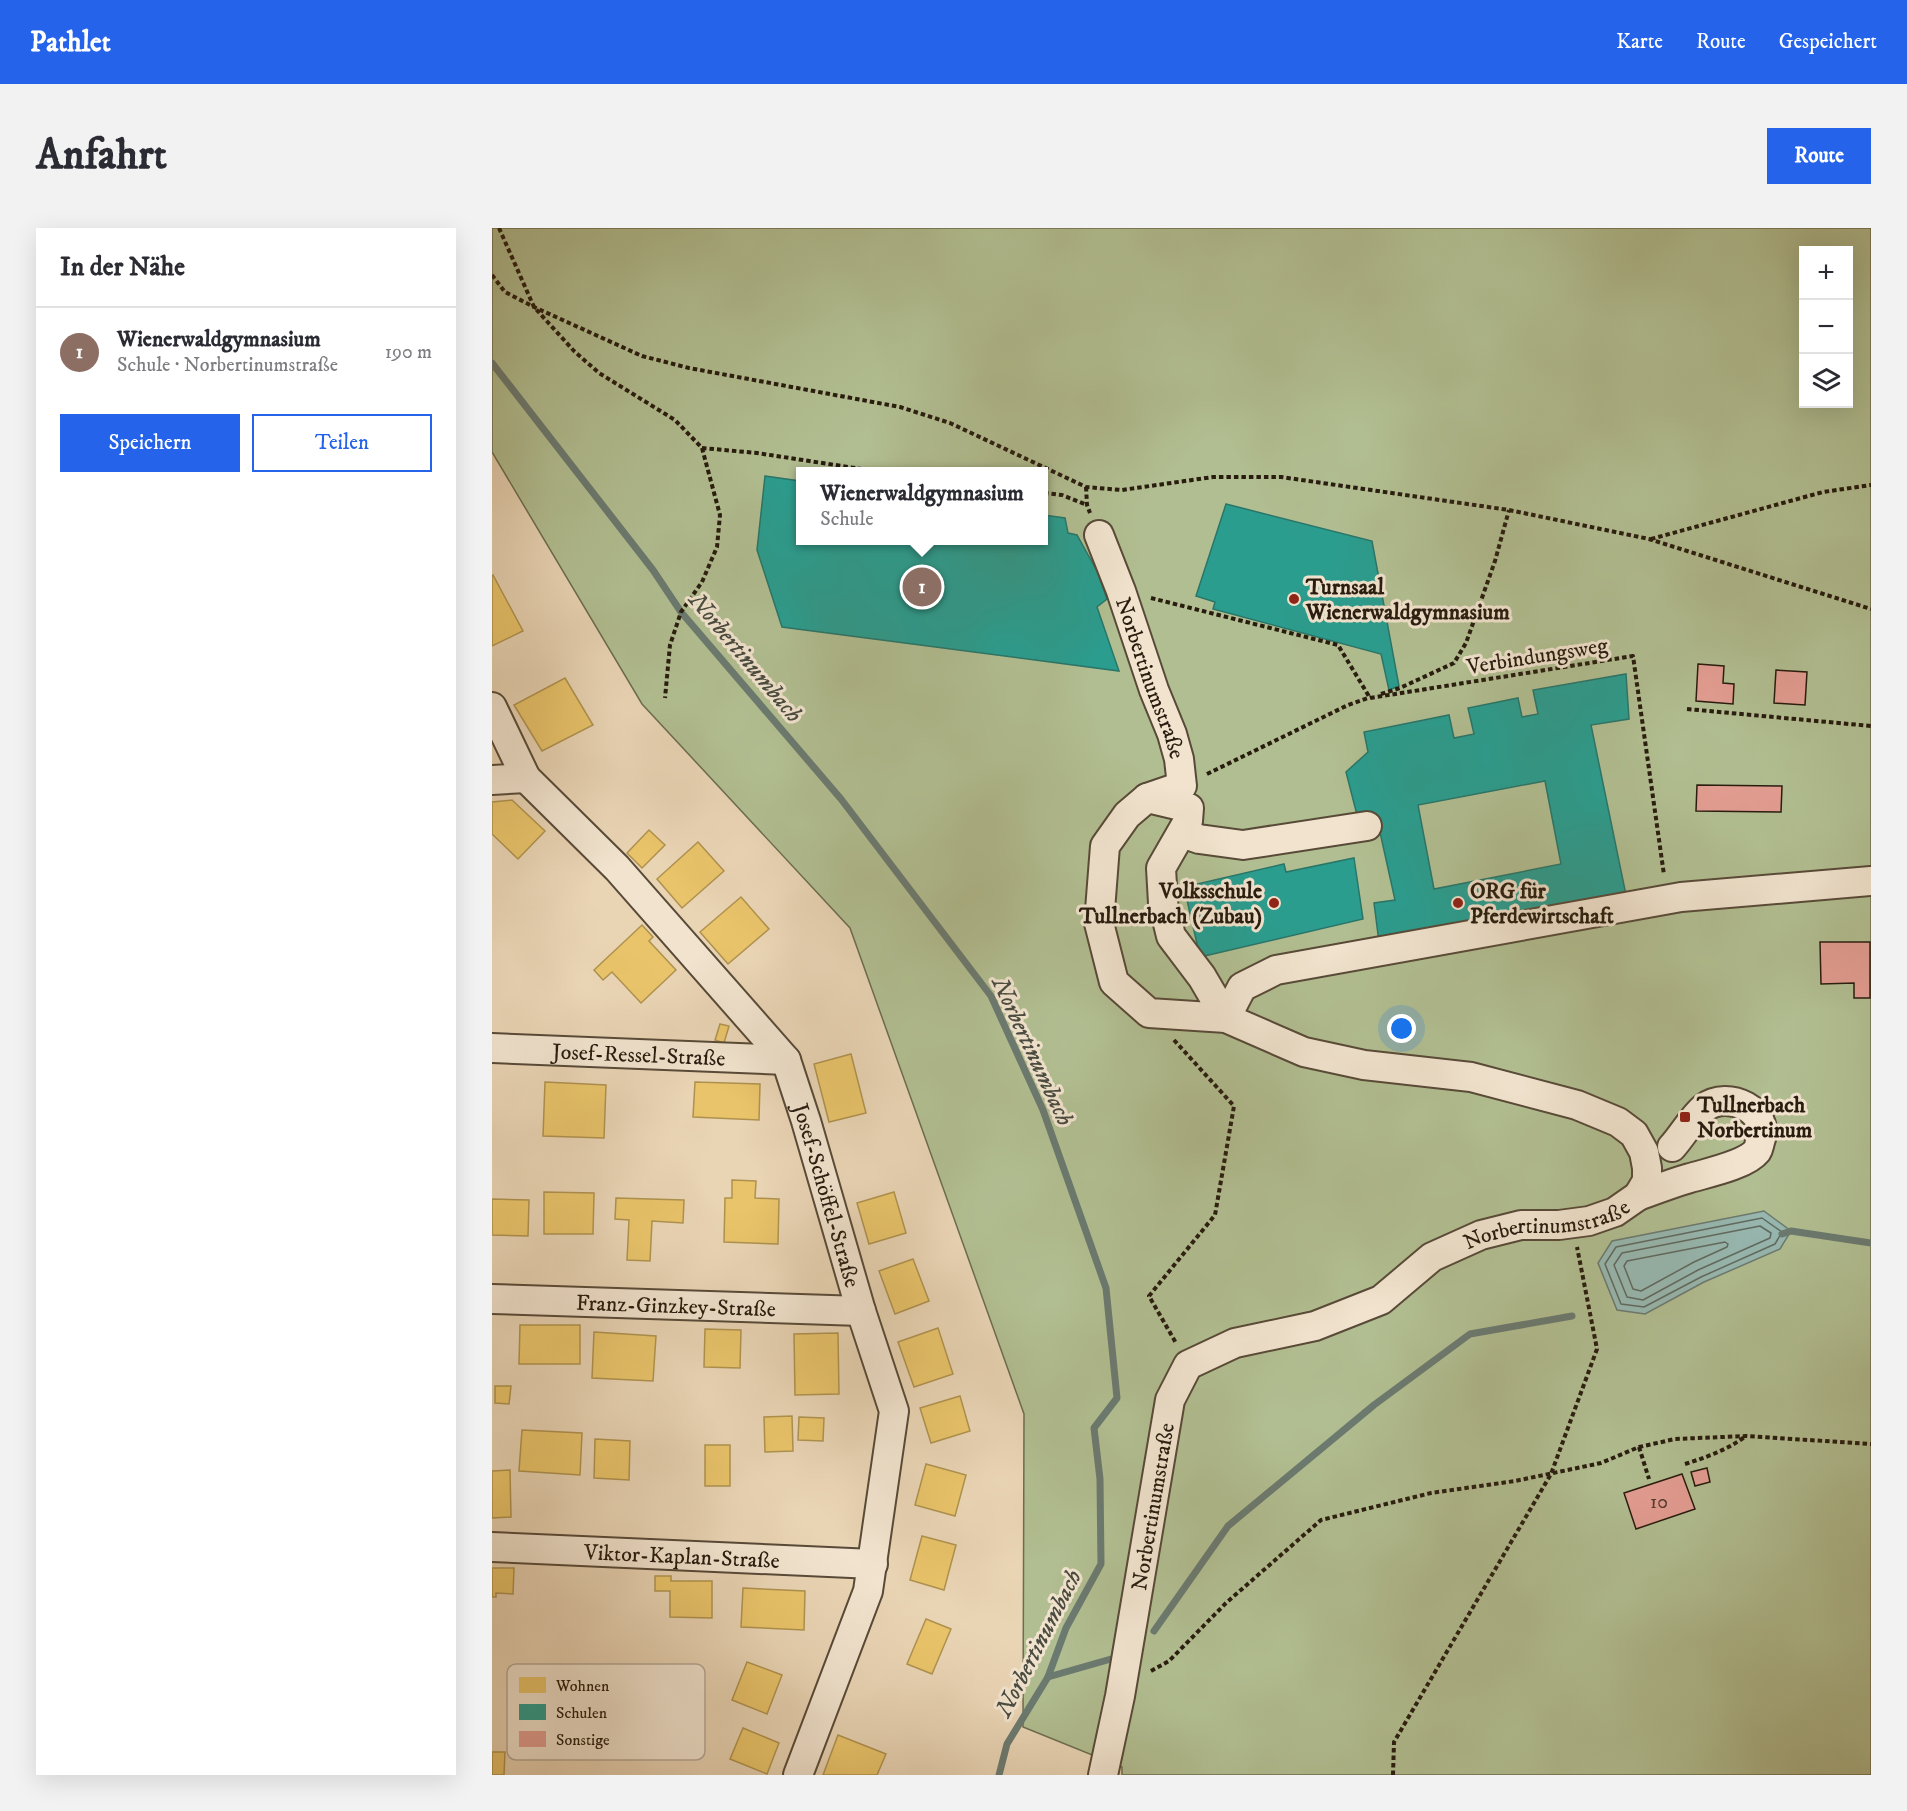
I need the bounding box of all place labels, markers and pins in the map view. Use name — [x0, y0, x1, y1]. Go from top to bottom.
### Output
pin: 1 — [902, 564, 942, 610]
place label: Turnsaal Wienerwaldgymnasium — [1305, 574, 1510, 626]
marker: Turnsaal Wienerwaldgymnasium — [1287, 592, 1301, 606]
place label: Volksschule Tullnerbach (Zubau) — [1078, 878, 1262, 930]
place label: ORG für Pferdewirtschaft — [1470, 878, 1614, 930]
marker: Volksschule Tullnerbach (Zubau) — [1267, 896, 1281, 910]
marker: ORG für Pferdewirtschaft — [1451, 896, 1465, 910]
place label: Tullnerbach Norbertinum — [1696, 1092, 1813, 1144]
marker: Tullnerbach Norbertinum — [1678, 1110, 1692, 1124]

